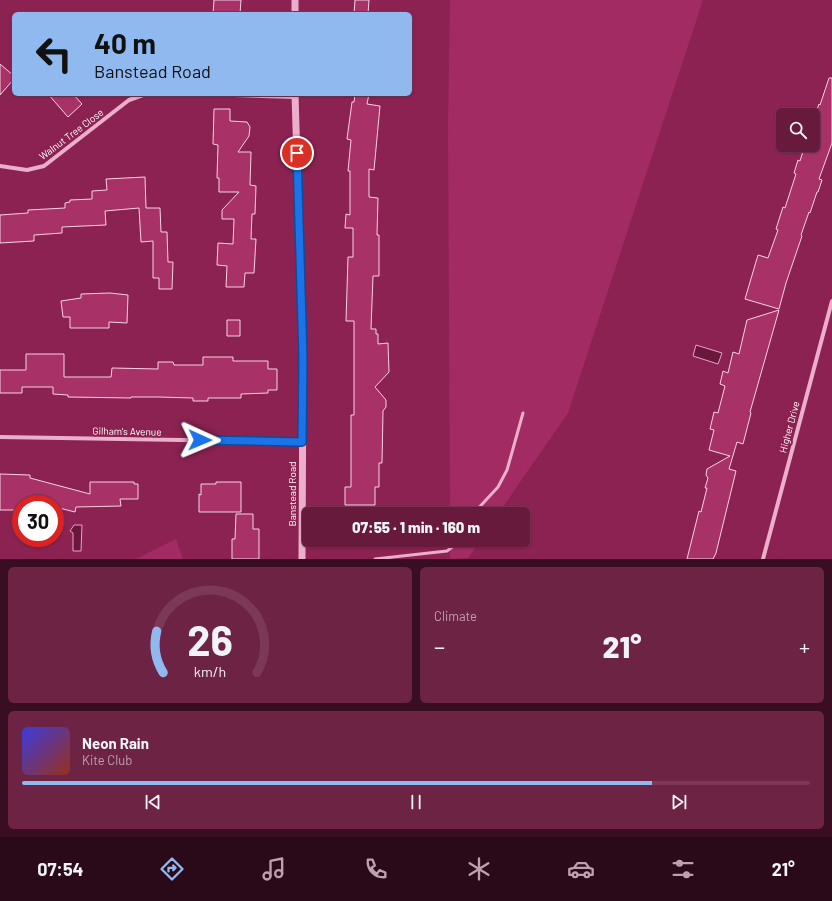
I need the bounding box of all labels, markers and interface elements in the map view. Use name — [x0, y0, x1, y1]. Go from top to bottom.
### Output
text: 40 m — [94, 26, 156, 60]
icon: left — [28, 28, 80, 80]
text: Banstead Road — [94, 60, 211, 82]
street label: Walnut Tree Close — [36, 106, 106, 162]
map controls — [776, 108, 820, 152]
button: search — [776, 108, 820, 152]
pin — [280, 136, 314, 170]
icon: arrive — [286, 142, 308, 164]
street label: Higher Drive — [776, 400, 802, 454]
position arrow — [179, 419, 221, 461]
street label: Gilham's Avenue — [92, 424, 162, 438]
street label: Banstead Road — [286, 462, 298, 526]
speed limit sign: 30 — [12, 495, 64, 547]
text: 07:55 · 1 min · 160 m — [352, 518, 480, 536]
text: Climate — [434, 608, 477, 624]
text: 26 — [187, 614, 233, 664]
text: 21° — [603, 628, 641, 664]
text: − — [434, 633, 445, 659]
text: + — [799, 633, 810, 659]
text: km/h — [194, 663, 226, 680]
text: Neon Rain — [82, 734, 149, 752]
text: Kite Club — [82, 752, 132, 768]
icon: previous — [142, 791, 164, 813]
icon: pause — [405, 791, 427, 813]
icon: next — [668, 791, 690, 813]
icon: directions — [158, 855, 186, 883]
icon: music — [260, 855, 288, 883]
icon: phone — [362, 855, 390, 883]
icon: climate — [465, 855, 493, 883]
icon: car — [567, 855, 595, 883]
icon: filters — [669, 855, 697, 883]
text: 07:54 — [37, 858, 84, 880]
text: 21° — [772, 858, 795, 880]

